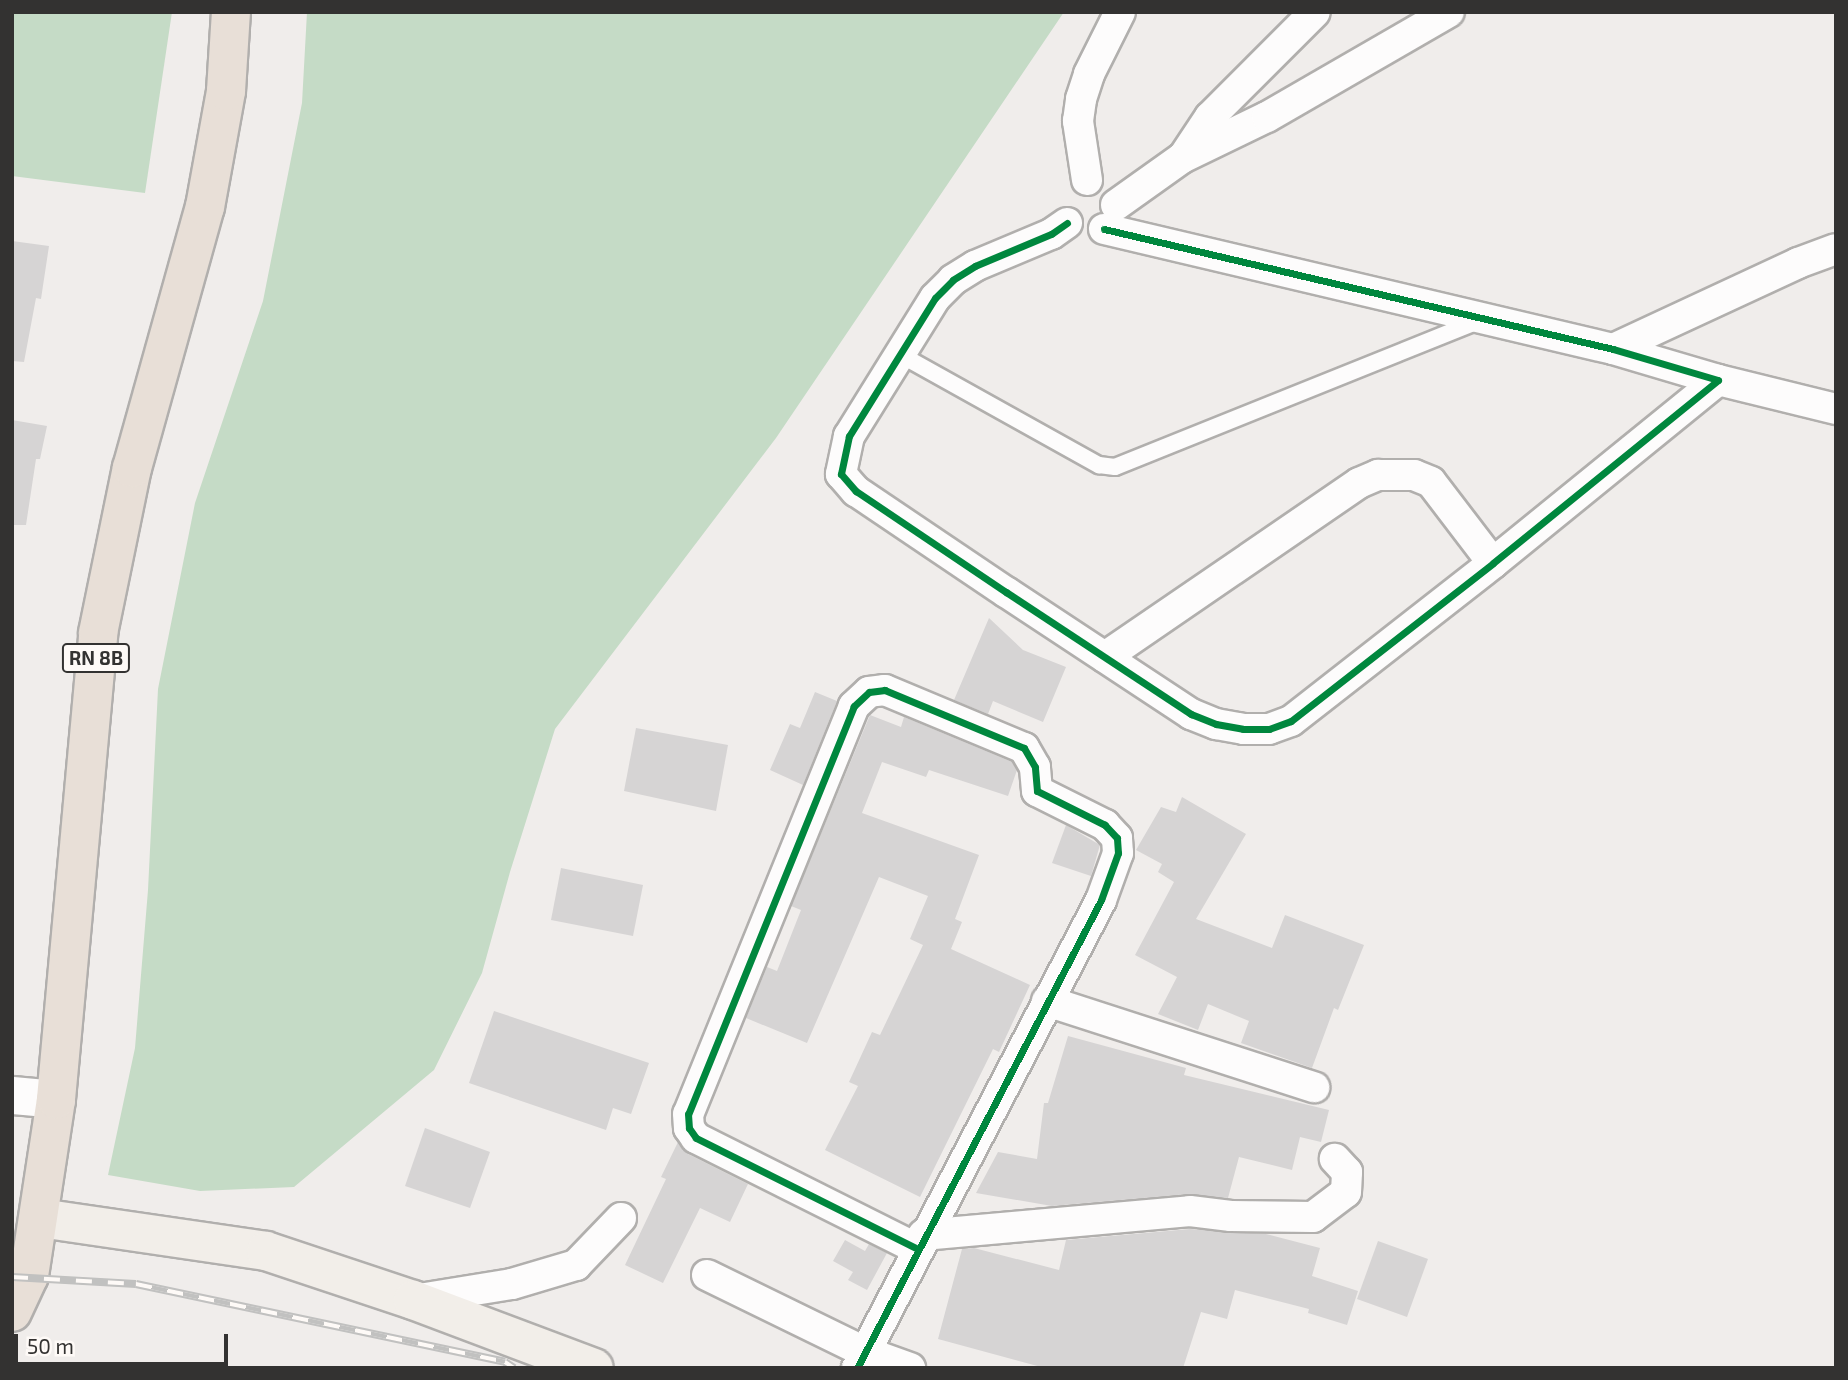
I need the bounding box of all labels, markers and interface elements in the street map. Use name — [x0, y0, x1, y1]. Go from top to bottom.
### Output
road number: RN 8B — [61, 642, 131, 674]
scale bar — [18, 1320, 231, 1364]
text: 50 m — [27, 1333, 74, 1358]

